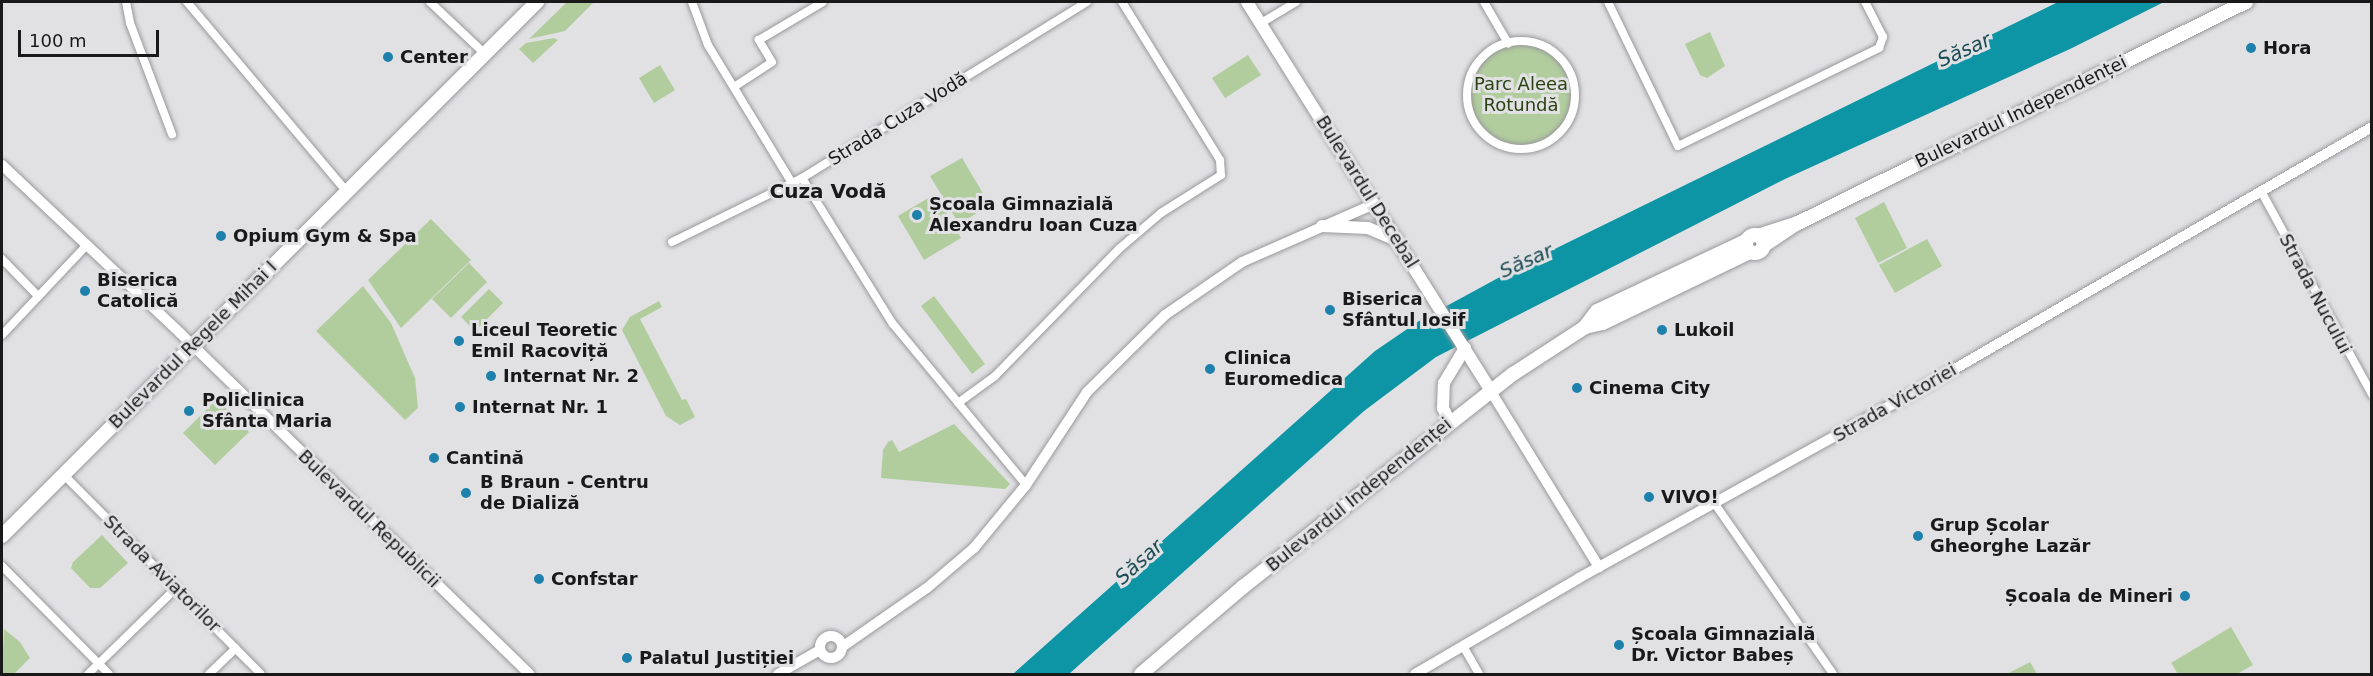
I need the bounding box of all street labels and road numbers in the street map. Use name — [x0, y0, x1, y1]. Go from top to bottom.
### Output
street label: Bulevardul Independenței — [1912, 51, 2130, 173]
street label: Strada Cuza Vodă — [825, 68, 971, 170]
street label: Bulevardul Decebal — [1311, 112, 1423, 272]
street label: Strada Nucului — [2274, 230, 2356, 358]
street label: Bulevardul Regele Mihai I — [105, 257, 281, 433]
street label: Strada Victoriei — [1830, 359, 1960, 447]
street label: Bulevardul Independenței — [1262, 414, 1456, 576]
street label: Bulevardul Republicii — [293, 446, 445, 592]
street label: Strada Aviatorilor — [99, 511, 225, 637]

